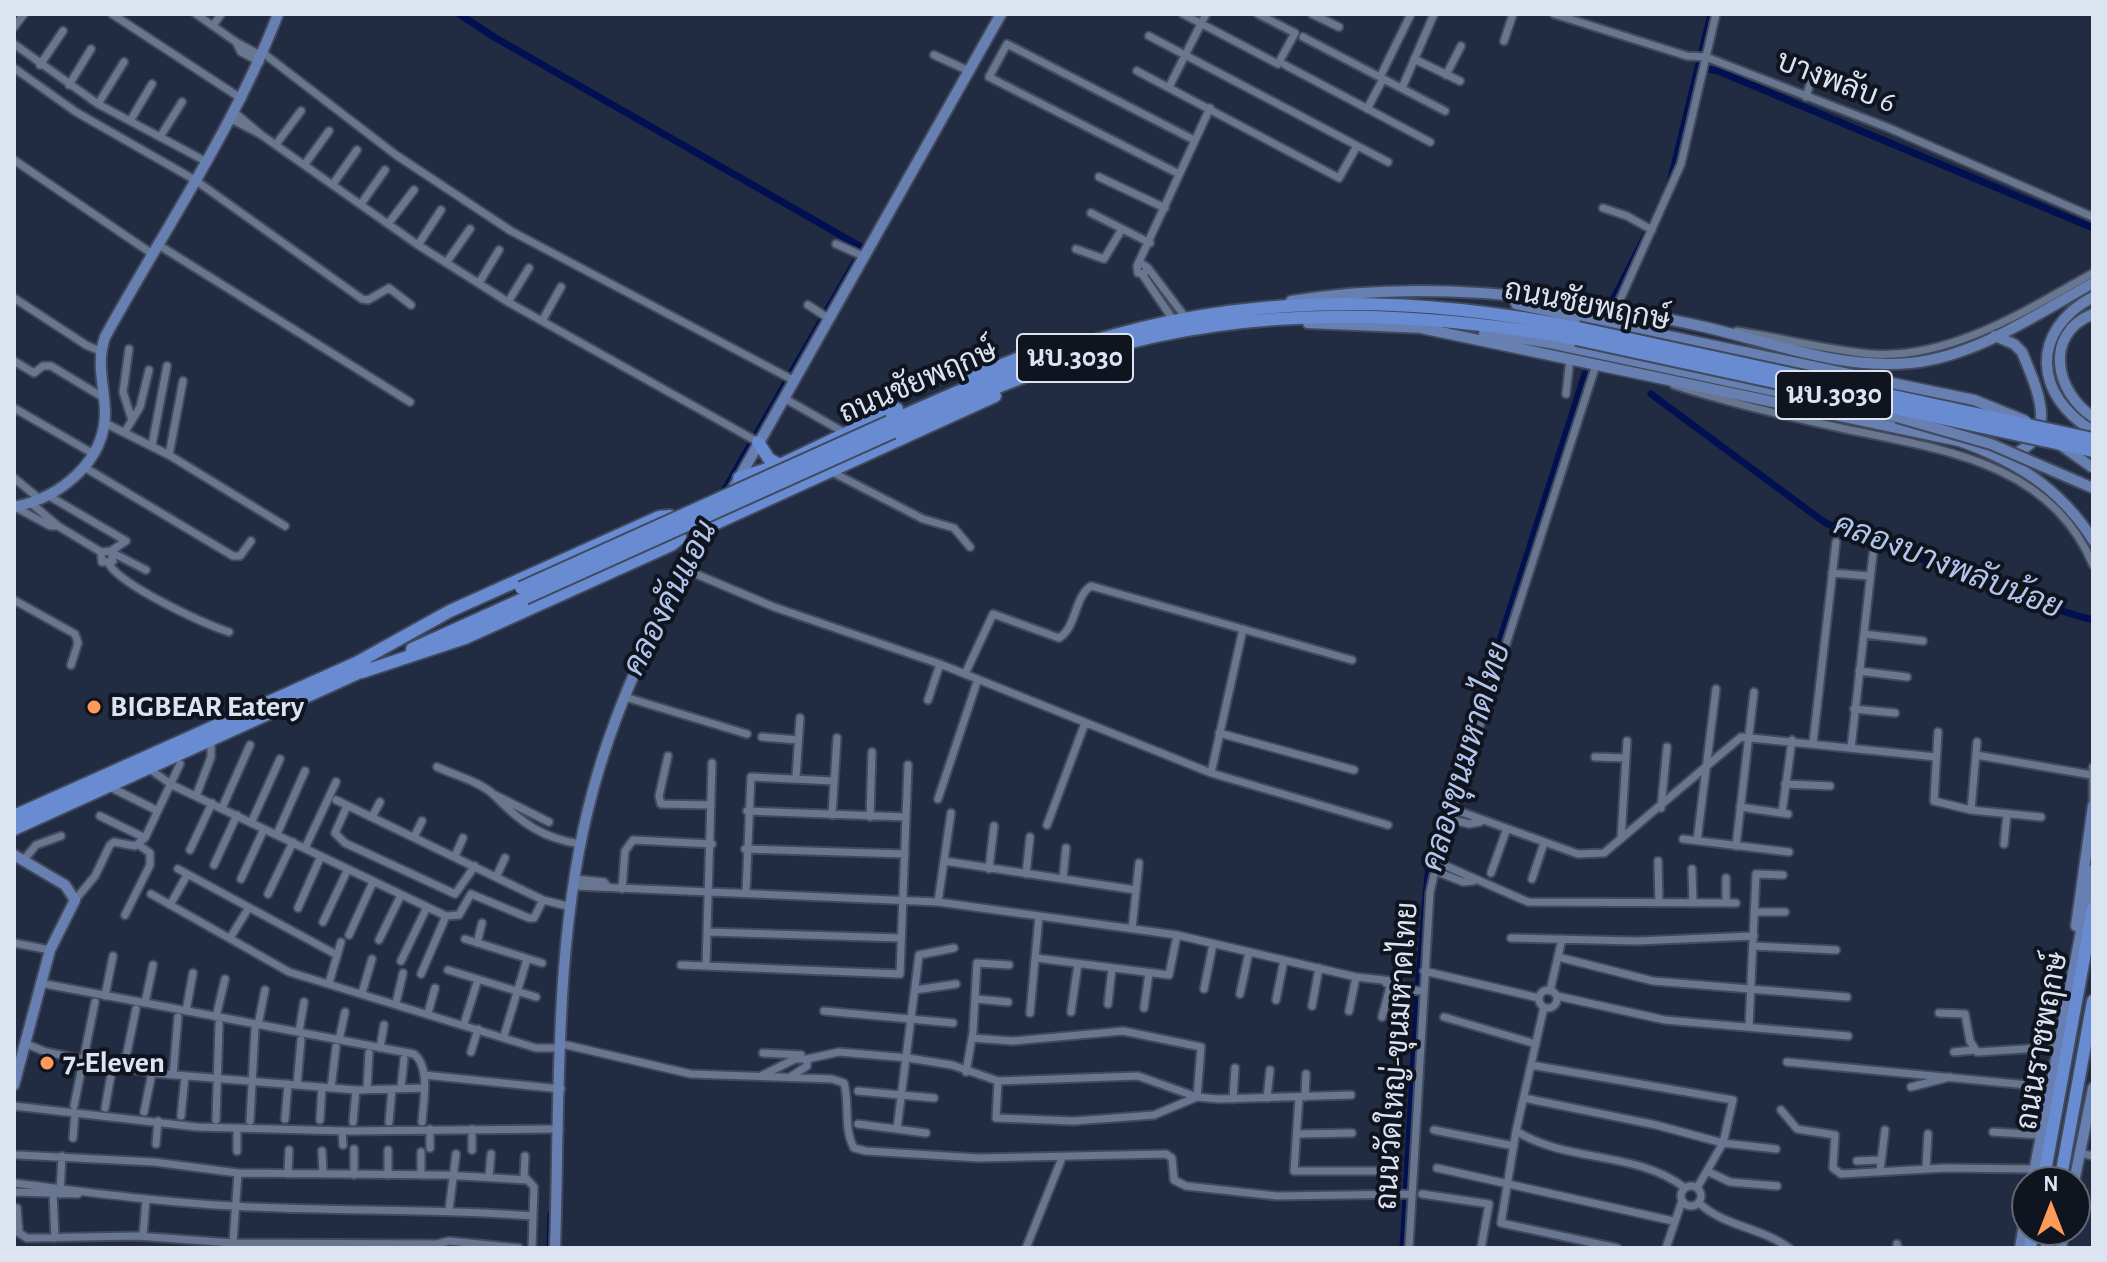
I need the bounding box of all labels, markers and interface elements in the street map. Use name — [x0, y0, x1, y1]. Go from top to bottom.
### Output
street label: บางพลับ 6 — [1771, 43, 1901, 121]
street label: ถนนชัยพฤกษ์ — [1501, 271, 1673, 339]
street label: ถนนชัยพฤกษ์ — [834, 333, 1002, 431]
road number: นบ.3030 — [1017, 334, 1133, 382]
road number: นบ.3030 — [1776, 371, 1892, 419]
water label: คลองบางพลับน้อย — [1828, 505, 2068, 627]
water label: คลองคันแอน — [615, 514, 725, 682]
water label: คลองขุนมหาดไทย — [1413, 638, 1519, 876]
place label: BIGBEAR Eatery — [110, 689, 304, 725]
marker: BIGBEAR Eatery — [85, 698, 103, 716]
street label: ถนนวัดใหญ่-ขุนมหาดไทย — [1368, 901, 1426, 1211]
street label: ถนนราชพฤกษ์ — [2009, 949, 2075, 1133]
place label: 7-Eleven — [63, 1045, 165, 1081]
marker: 7-Eleven — [38, 1054, 56, 1072]
north arrow — [2011, 1166, 2091, 1246]
text: N — [2043, 1173, 2059, 1195]

